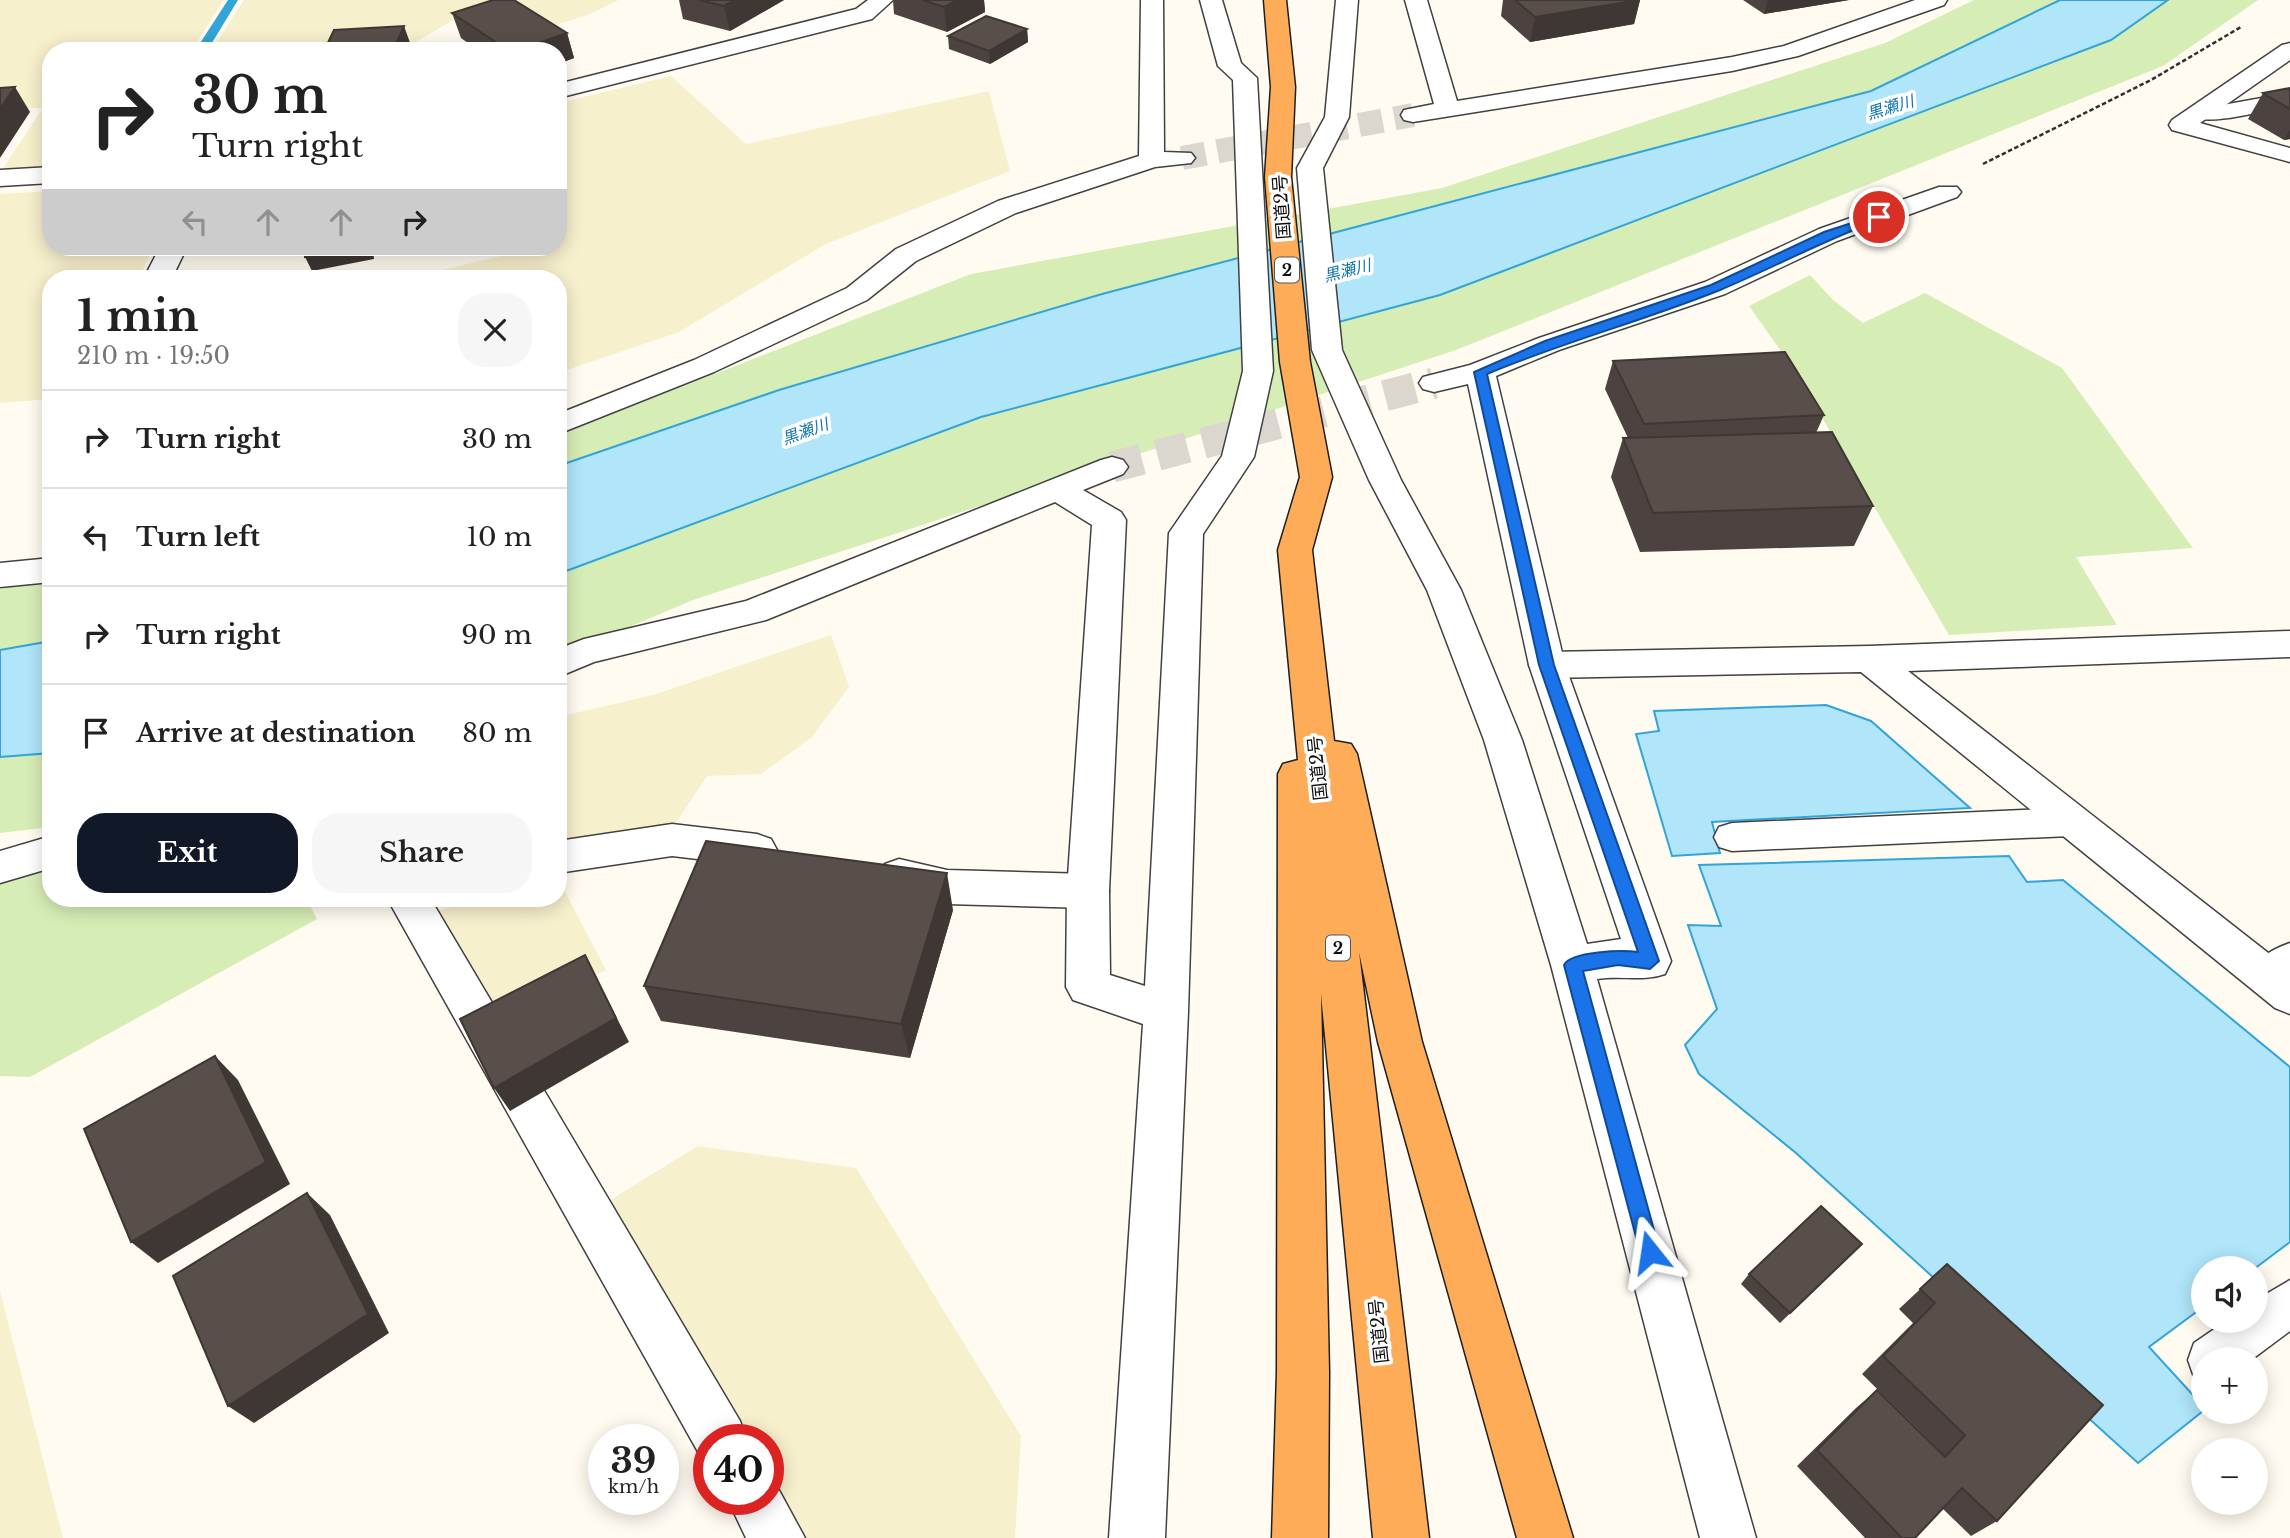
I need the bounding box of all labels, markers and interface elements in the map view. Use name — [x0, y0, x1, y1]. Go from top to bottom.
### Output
text: 30 m — [192, 65, 327, 126]
icon: right — [77, 70, 168, 161]
water label: 黒瀬川 — [1864, 90, 1918, 124]
text: Turn right — [192, 126, 363, 166]
street label: 国道2号 — [1269, 174, 1295, 240]
pin — [1849, 187, 1909, 247]
icon: arrive — [1860, 198, 1898, 236]
icon: left — [176, 203, 214, 241]
icon: ahead — [249, 203, 287, 241]
icon: ahead — [322, 203, 360, 241]
icon: right — [395, 203, 433, 241]
water label: 黒瀬川 — [1321, 254, 1375, 286]
road number: 2 — [1275, 258, 1299, 282]
text: 1 min — [77, 290, 199, 342]
button: close — [458, 293, 532, 367]
text: 210 m · 19:50 — [77, 342, 230, 370]
water label: 黒瀬川 — [779, 413, 833, 449]
icon: right — [77, 420, 115, 458]
text: Turn right — [136, 423, 281, 455]
text: 30 m — [462, 423, 532, 455]
icon: left — [77, 518, 115, 556]
text: Turn left — [136, 521, 260, 553]
text: 10 m — [466, 521, 532, 553]
icon: right — [77, 616, 115, 654]
text: Turn right — [136, 619, 281, 651]
text: 90 m — [461, 619, 532, 651]
icon: arrive — [77, 714, 115, 752]
text: Arrive at destination — [136, 717, 416, 749]
text: 80 m — [462, 717, 532, 749]
street label: 国道2号 — [1304, 734, 1332, 802]
button: Exit — [77, 813, 298, 893]
button: Share — [312, 813, 532, 893]
road number: 2 — [1326, 936, 1350, 960]
position arrow — [1613, 1215, 1687, 1289]
map controls — [2191, 1256, 2268, 1515]
button: sound — [2191, 1256, 2268, 1333]
street label: 国道2号 — [1365, 1297, 1393, 1365]
button: + — [2191, 1347, 2268, 1424]
speed limit sign: 40 — [693, 1424, 784, 1515]
button: − — [2191, 1438, 2268, 1515]
text: 39 — [611, 1439, 656, 1482]
text: km/h — [608, 1476, 659, 1498]

